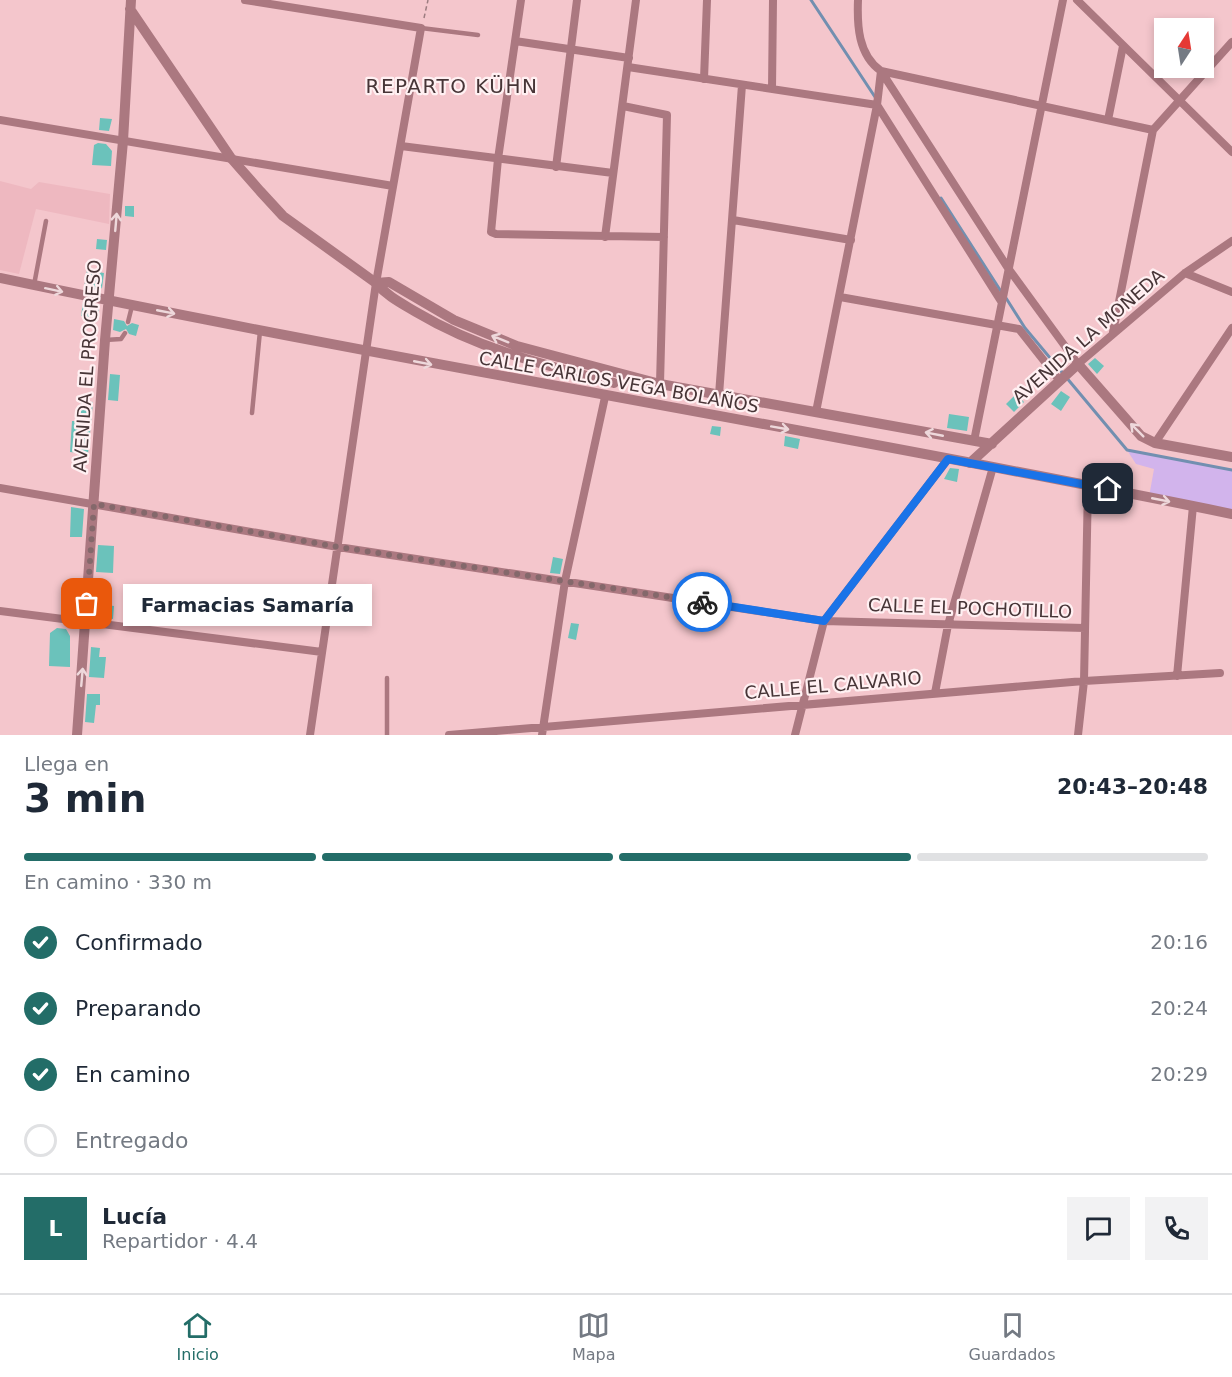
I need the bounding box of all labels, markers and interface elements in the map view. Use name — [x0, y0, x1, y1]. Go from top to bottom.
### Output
north arrow — [1154, 18, 1214, 78]
map controls — [1154, 18, 1214, 78]
district label: REPARTO KÜHN — [366, 74, 538, 98]
one-way arrow — [111, 212, 122, 232]
street label: AVENIDA EL PROGRESO — [69, 259, 105, 473]
street label: AVENIDA LA MONEDA — [1008, 264, 1169, 408]
one-way arrow — [44, 284, 63, 296]
one-way arrow — [155, 307, 175, 318]
one-way arrow — [491, 332, 510, 343]
street label: CALLE CARLOS VEGA BOLAÑOS — [477, 347, 761, 417]
one-way arrow — [413, 358, 433, 369]
one-way arrow — [770, 423, 790, 434]
one-way arrow — [1130, 423, 1145, 437]
one-way arrow — [925, 428, 944, 439]
pin — [1082, 463, 1133, 514]
icon: home — [1091, 472, 1124, 505]
one-way arrow — [1151, 494, 1170, 506]
courier — [672, 572, 732, 632]
pin — [61, 578, 112, 629]
callout: Farmacias Samaría — [123, 583, 372, 625]
icon: bike — [686, 586, 719, 619]
icon: bag — [70, 587, 103, 620]
text: Farmacias Samaría — [141, 593, 354, 617]
street label: CALLE EL POCHOTILLO — [868, 594, 1072, 622]
one-way arrow — [77, 667, 88, 687]
street label: CALLE EL CALVARIO — [744, 667, 922, 703]
text: Llega en — [24, 752, 109, 776]
text: 20:43–20:48 — [1057, 774, 1208, 799]
text: 3 min — [24, 776, 146, 821]
text: En camino · 330 m — [24, 870, 212, 894]
icon: check — [24, 926, 57, 959]
text: Confirmado — [75, 930, 203, 955]
text: 20:16 — [1150, 930, 1208, 954]
icon: check — [24, 992, 57, 1025]
text: Preparando — [75, 996, 201, 1021]
text: 20:24 — [1150, 996, 1208, 1020]
icon: check — [24, 1058, 57, 1091]
text: En camino — [75, 1062, 190, 1087]
text: 20:29 — [1150, 1062, 1208, 1086]
text: Entregado — [75, 1128, 188, 1153]
button: chat — [1067, 1197, 1130, 1260]
button: phone — [1145, 1197, 1208, 1260]
text: Lucía — [102, 1204, 167, 1229]
text: L — [48, 1216, 63, 1241]
text: Repartidor · 4.4 — [102, 1229, 258, 1253]
tab: Inicio — [177, 1309, 219, 1364]
tab: Mapa — [572, 1309, 616, 1364]
tab: Guardados — [969, 1309, 1055, 1364]

